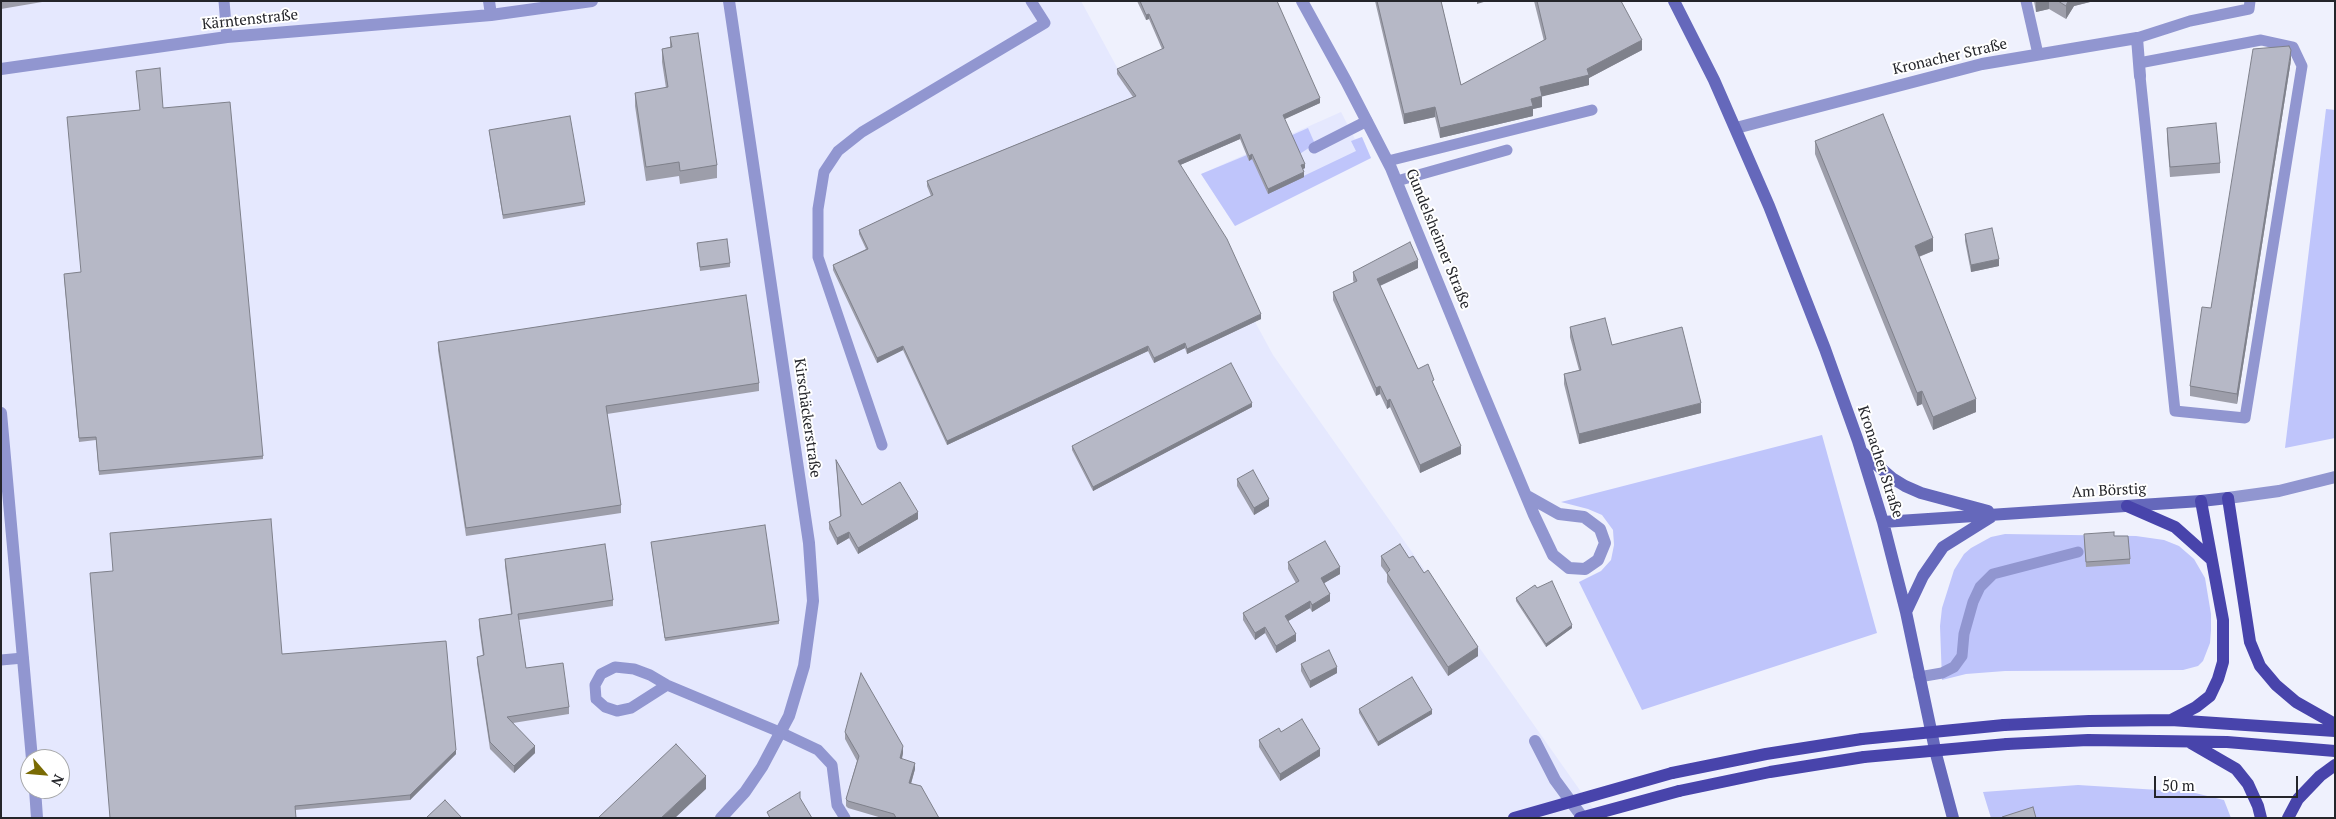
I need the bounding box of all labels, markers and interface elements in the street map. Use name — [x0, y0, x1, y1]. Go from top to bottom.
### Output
street label: Kärntenstraße — [201, 6, 299, 34]
street label: Kronacher Straße — [1891, 35, 2009, 79]
street label: Gundelsheimer Straße — [1402, 166, 1474, 312]
street label: Kirschäckerstraße — [790, 357, 824, 479]
street label: Kronacher Straße — [1853, 404, 1907, 520]
street label: Am Börstig — [2071, 480, 2147, 502]
north arrow — [20, 749, 70, 799]
scale bar — [2156, 766, 2300, 798]
text: N — [47, 772, 69, 790]
text: 50 m — [2162, 775, 2195, 795]

